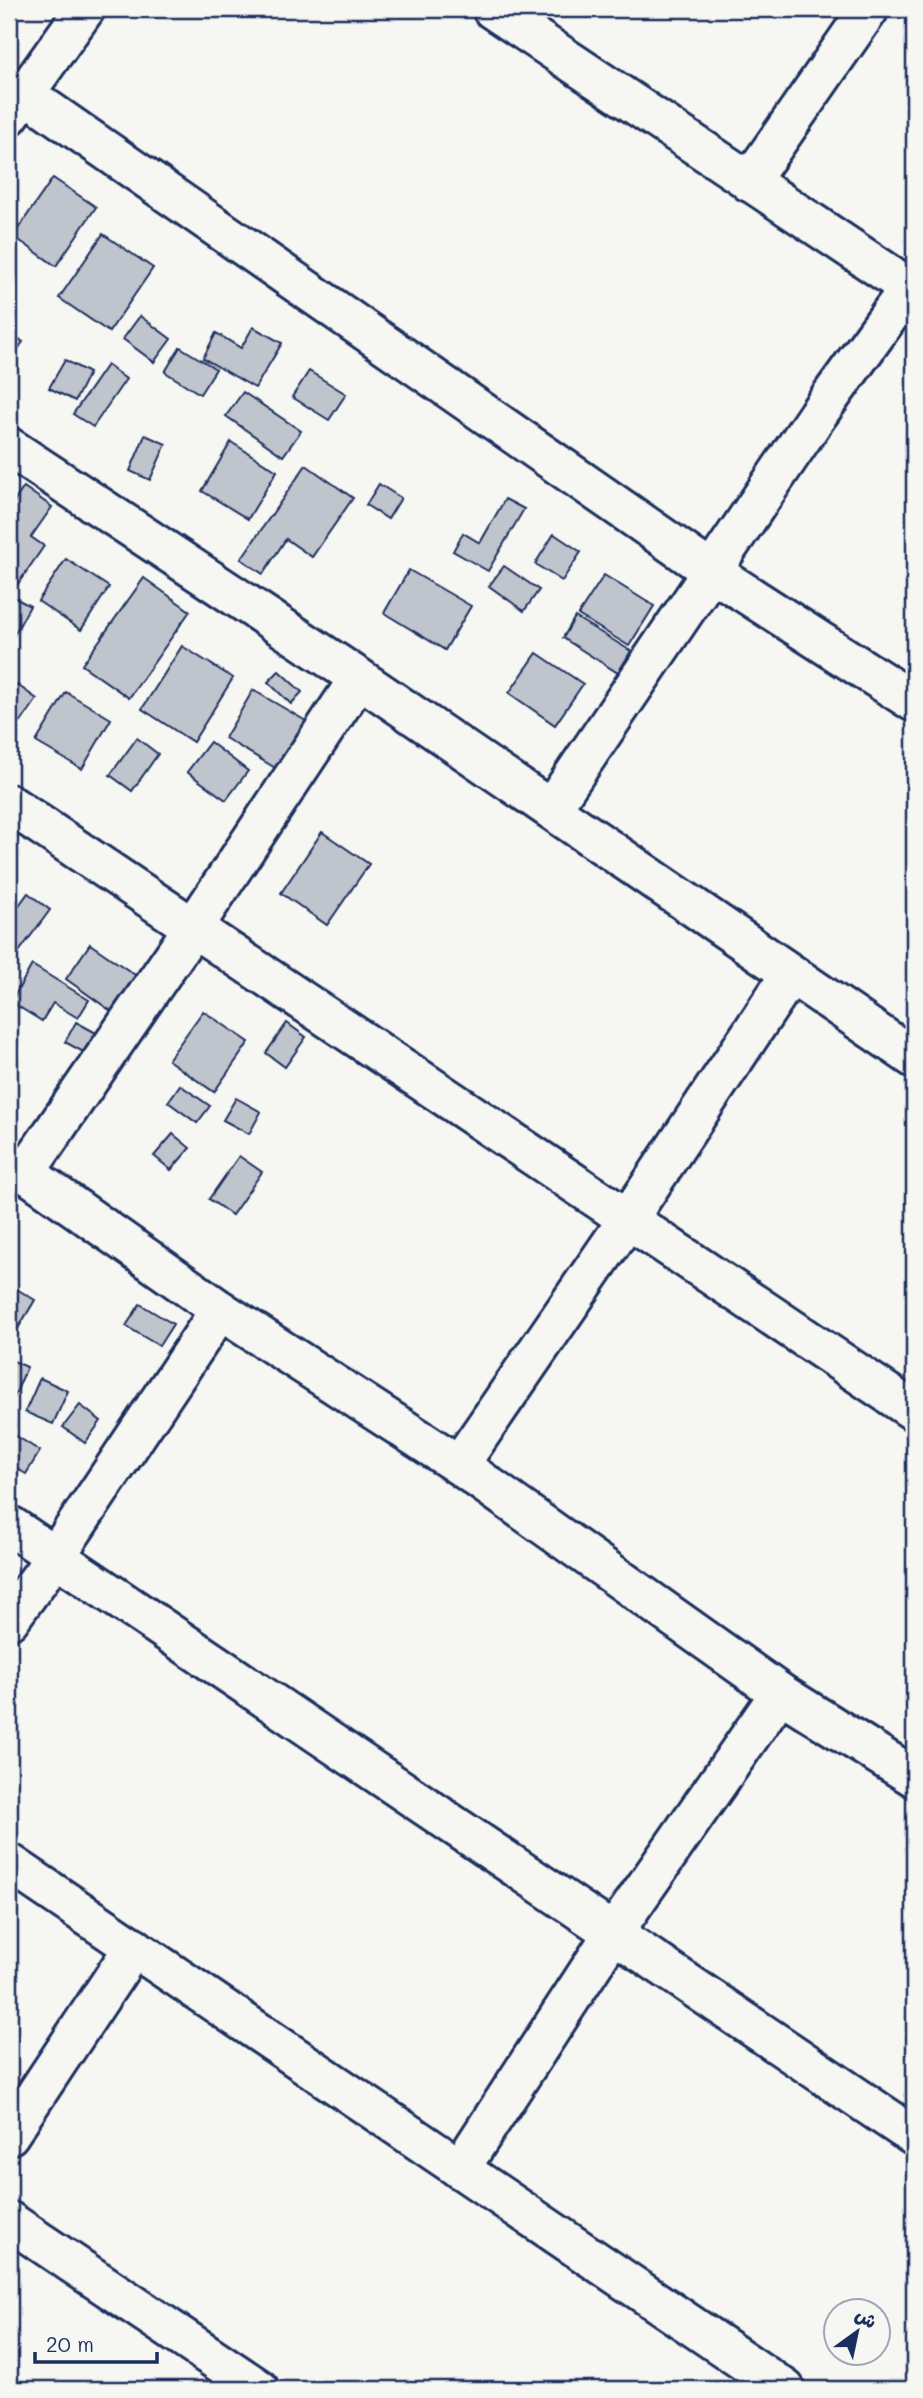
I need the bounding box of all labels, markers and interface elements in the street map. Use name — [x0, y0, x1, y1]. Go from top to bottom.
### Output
north arrow — [822, 2296, 892, 2366]
text: ش — [851, 2301, 882, 2334]
scale bar — [35, 2321, 158, 2365]
text: 20 m — [46, 2330, 94, 2357]

